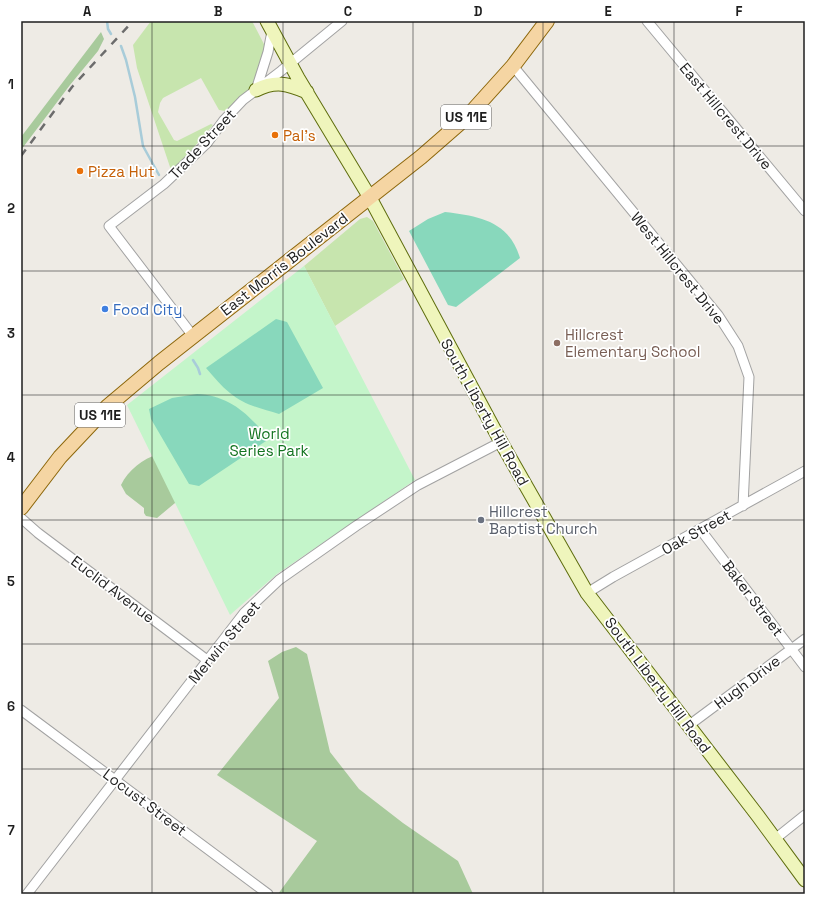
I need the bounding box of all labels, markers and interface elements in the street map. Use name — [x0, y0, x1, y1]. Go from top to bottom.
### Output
text: A — [83, 3, 92, 20]
text: B — [214, 3, 223, 20]
text: C — [344, 3, 352, 20]
text: D — [474, 3, 483, 20]
text: E — [604, 3, 612, 20]
text: F — [736, 3, 743, 20]
street label: East Hillcrest Drive — [676, 59, 776, 174]
text: 1 — [8, 76, 14, 93]
street label: Trade Street — [164, 105, 240, 183]
road number: US 11E — [441, 105, 491, 129]
place label: Pal's — [283, 126, 316, 145]
marker: Pal's — [270, 130, 280, 140]
place label: Pizza Hut — [88, 162, 155, 181]
marker: Pizza Hut — [75, 166, 85, 176]
text: 2 — [7, 200, 15, 217]
street label: East Morris Boulevard — [216, 208, 352, 320]
street label: West Hillcrest Drive — [627, 208, 729, 328]
place label: Food City — [113, 300, 182, 319]
marker: Food City — [100, 304, 110, 314]
text: 3 — [7, 325, 15, 342]
place label: Hillcrest Elementary School — [565, 325, 701, 361]
street label: South Liberty Hill Road — [437, 335, 533, 489]
marker: Hillcrest Elementary School — [552, 338, 562, 348]
road number: US 11E — [75, 403, 125, 427]
park label: World Series Park — [229, 424, 309, 460]
text: 4 — [7, 449, 15, 466]
place label: Hillcrest Baptist Church — [489, 502, 597, 538]
street label: Oak Street — [658, 505, 734, 559]
marker: Hillcrest Baptist Church — [476, 515, 486, 525]
street label: Euclid Avenue — [67, 551, 159, 627]
street label: Baker Street — [718, 556, 788, 640]
text: 5 — [7, 573, 15, 590]
street label: Merwin Street — [184, 597, 264, 687]
street label: South Liberty Hill Road — [601, 613, 715, 757]
street label: Hugh Drive — [710, 651, 784, 713]
text: 6 — [7, 698, 15, 715]
street label: Locust Street — [99, 764, 191, 840]
text: 7 — [7, 822, 15, 839]

